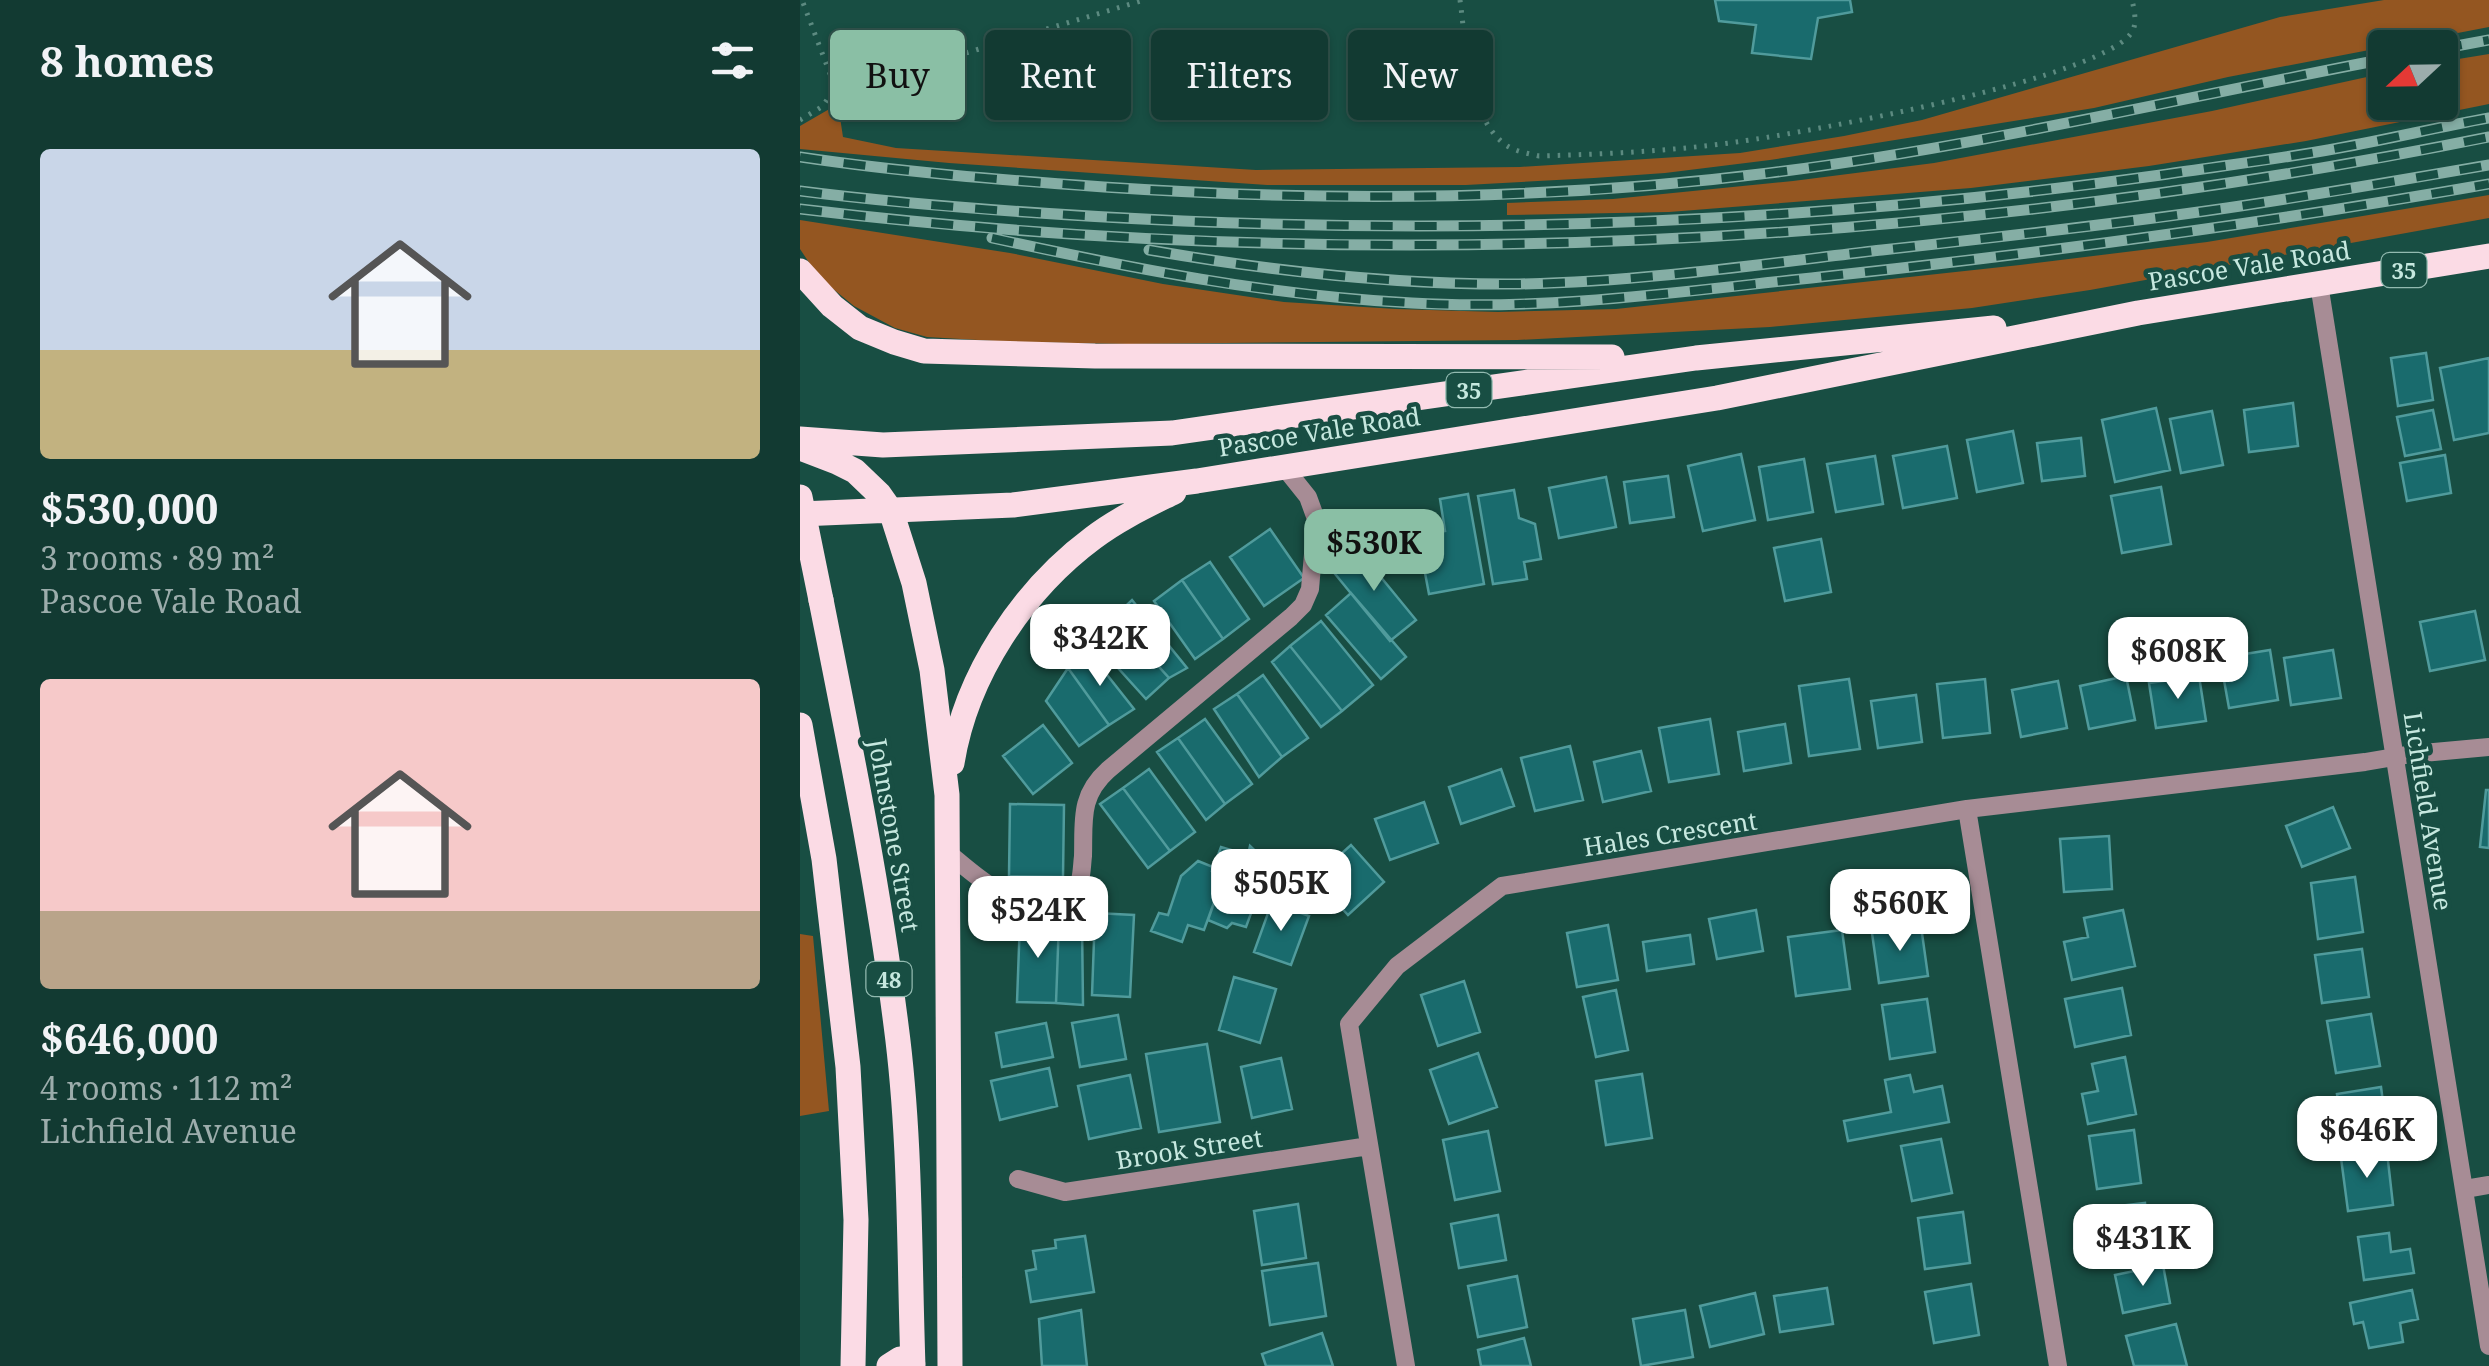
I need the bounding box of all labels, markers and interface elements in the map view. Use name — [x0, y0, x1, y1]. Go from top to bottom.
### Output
chip: Buy — [830, 30, 965, 120]
chip: Rent — [985, 30, 1131, 120]
chip: Filters — [1151, 30, 1328, 120]
chip: New — [1348, 30, 1493, 120]
north arrow — [2368, 30, 2458, 120]
map controls — [2368, 30, 2458, 120]
text: 8 homes — [40, 32, 214, 89]
icon: filters — [705, 33, 760, 88]
icon: home — [310, 214, 490, 394]
street label: Pascoe Vale Road — [2145, 232, 2353, 298]
road number: 35 — [2382, 253, 2426, 287]
road number: 35 — [1446, 373, 1492, 407]
street label: Pascoe Vale Road — [1215, 398, 1423, 464]
text: $530,000 — [40, 479, 218, 536]
pin: $530K — [1304, 509, 1444, 594]
text: $530K — [1326, 520, 1422, 563]
text: 3 rooms · 89 m² — [40, 536, 275, 579]
text: Pascoe Vale Road — [40, 579, 302, 622]
pin: $342K — [1030, 604, 1170, 689]
text: $342K — [1052, 615, 1148, 658]
pin: $608K — [2108, 617, 2248, 702]
text: $608K — [2130, 628, 2226, 671]
street label: Lichfield Avenue — [2397, 709, 2461, 913]
street label: Johnstone Street — [861, 735, 929, 934]
icon: home — [310, 744, 490, 924]
street label: Hales Crescent — [1581, 802, 1759, 863]
pin: $505K — [1211, 849, 1351, 934]
text: $505K — [1233, 860, 1329, 903]
pin: $560K — [1830, 869, 1970, 954]
pin: $524K — [968, 876, 1108, 961]
text: $560K — [1852, 880, 1948, 923]
text: $524K — [990, 887, 1086, 930]
road number: 48 — [866, 962, 912, 996]
text: $646,000 — [40, 1009, 218, 1066]
text: 4 rooms · 112 m² — [40, 1066, 293, 1109]
pin: $646K — [2297, 1096, 2437, 1181]
text: $646K — [2319, 1107, 2415, 1150]
text: Lichfield Avenue — [40, 1109, 297, 1152]
street label: Brook Street — [1113, 1120, 1265, 1176]
pin: $431K — [2073, 1204, 2213, 1289]
text: $431K — [2095, 1215, 2191, 1258]

